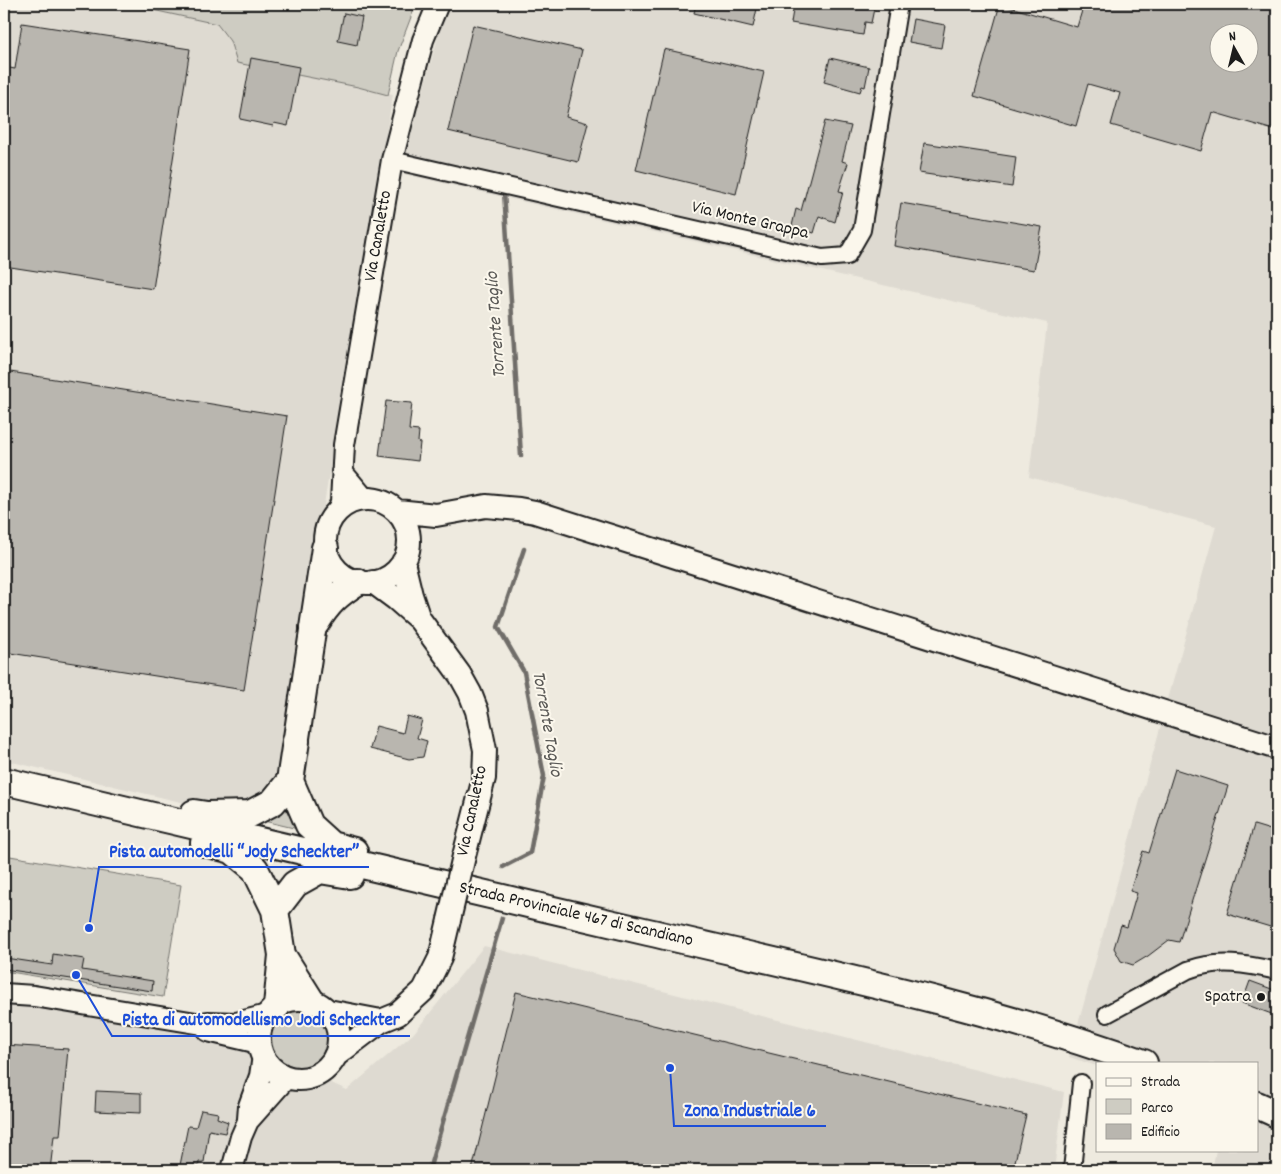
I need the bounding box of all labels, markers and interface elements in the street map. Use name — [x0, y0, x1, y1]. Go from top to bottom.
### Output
north arrow — [1208, 22, 1258, 72]
text: N — [1228, 27, 1237, 47]
street label: Via Canaletto — [359, 188, 399, 284]
street label: Via Monte Grappa — [689, 195, 811, 247]
water label: Torrente Taglio — [480, 269, 514, 379]
water label: Torrente Taglio — [523, 669, 569, 780]
street label: Via Canaletto — [451, 763, 495, 859]
callout: Pista automodelli “Jody Scheckter” — [99, 833, 369, 867]
text: Pista automodelli “Jody Scheckter” — [109, 840, 359, 867]
street label: Strada Provinciale 467 di Scandiano — [456, 876, 696, 954]
place label: Spatra — [1205, 985, 1252, 1010]
marker: Spatra — [1255, 991, 1267, 1003]
callout: Pista di automodellismo Jodi Scheckter — [112, 1002, 410, 1036]
text: Pista di automodellismo Jodi Scheckter — [122, 1008, 401, 1035]
legend — [1096, 1062, 1258, 1152]
text: Strada — [1141, 1072, 1181, 1094]
callout: Zona Industriale 6 — [674, 1092, 826, 1126]
text: Parco — [1141, 1098, 1173, 1120]
text: Zona Industriale 6 — [684, 1099, 816, 1126]
text: Edificio — [1141, 1122, 1180, 1144]

